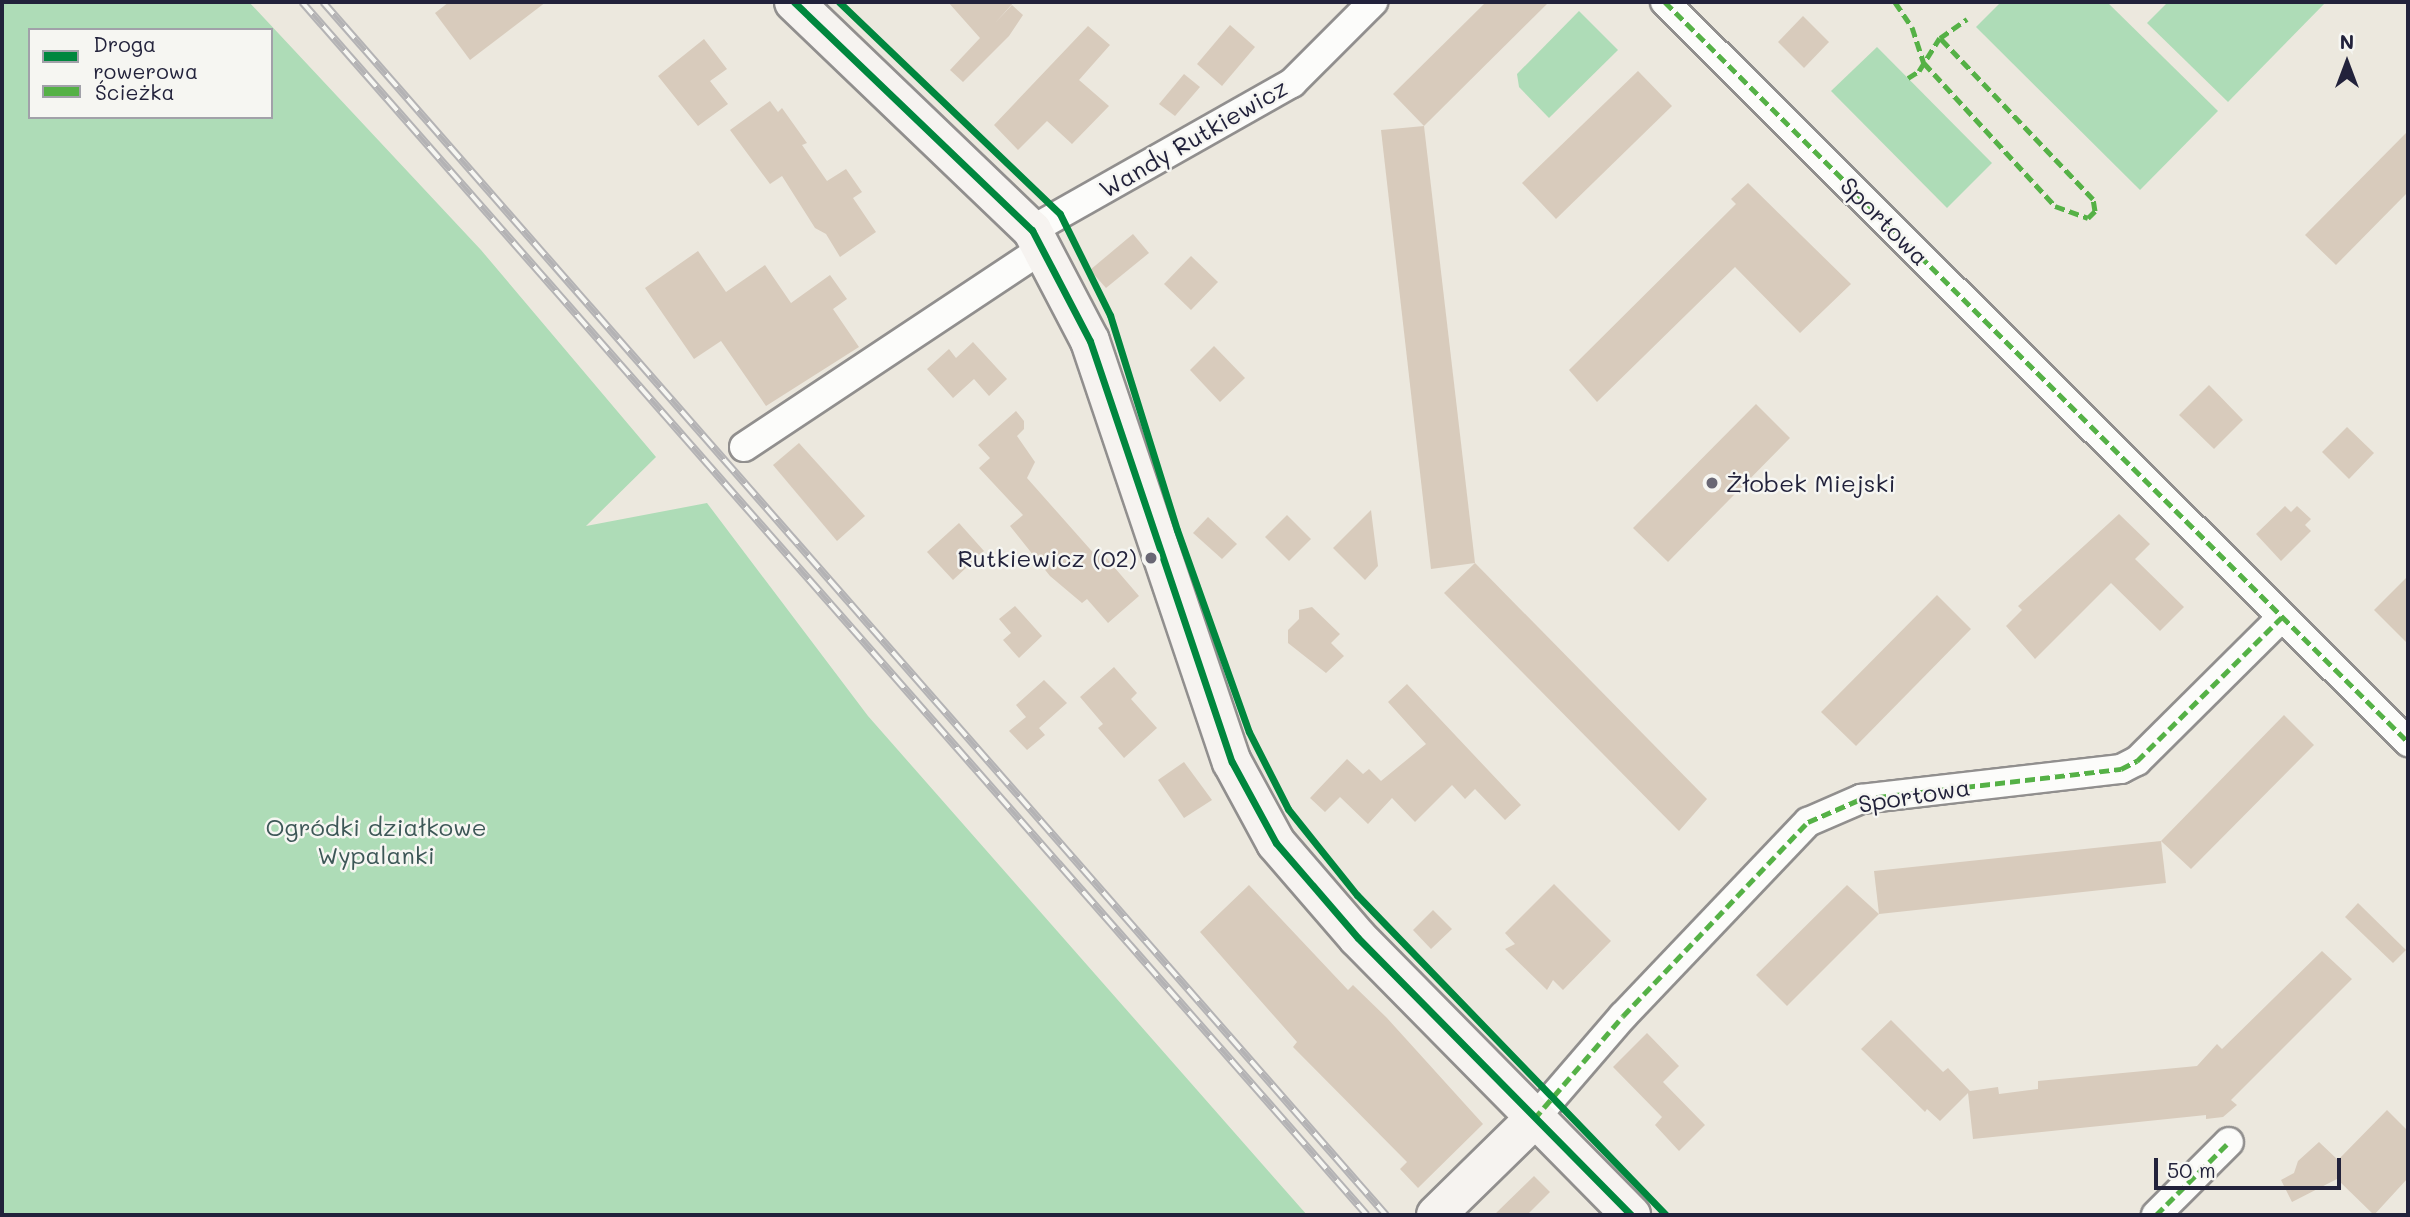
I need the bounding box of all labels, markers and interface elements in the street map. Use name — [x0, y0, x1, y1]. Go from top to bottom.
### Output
legend — [28, 28, 273, 119]
north arrow — [2312, 28, 2382, 98]
text: N — [2340, 29, 2354, 54]
text: Droga rowerowa — [93, 30, 198, 84]
street label: Wandy Rutkiewicz — [1094, 72, 1292, 204]
text: Ścieżka — [95, 78, 175, 105]
street label: Sportowa — [1835, 171, 1935, 271]
place label: Żłobek Miejski — [1726, 469, 1896, 497]
marker: Żłobek Miejski — [1704, 475, 1720, 491]
place label: Rutkiewicz (02) — [957, 544, 1137, 572]
marker: Rutkiewicz (02) — [1143, 550, 1159, 566]
street label: Sportowa — [1856, 772, 1972, 818]
park label: Ogródki działkowe Wypalanki — [266, 813, 486, 869]
scale bar — [2158, 1144, 2345, 1188]
text: 50 m — [2167, 1156, 2216, 1183]

